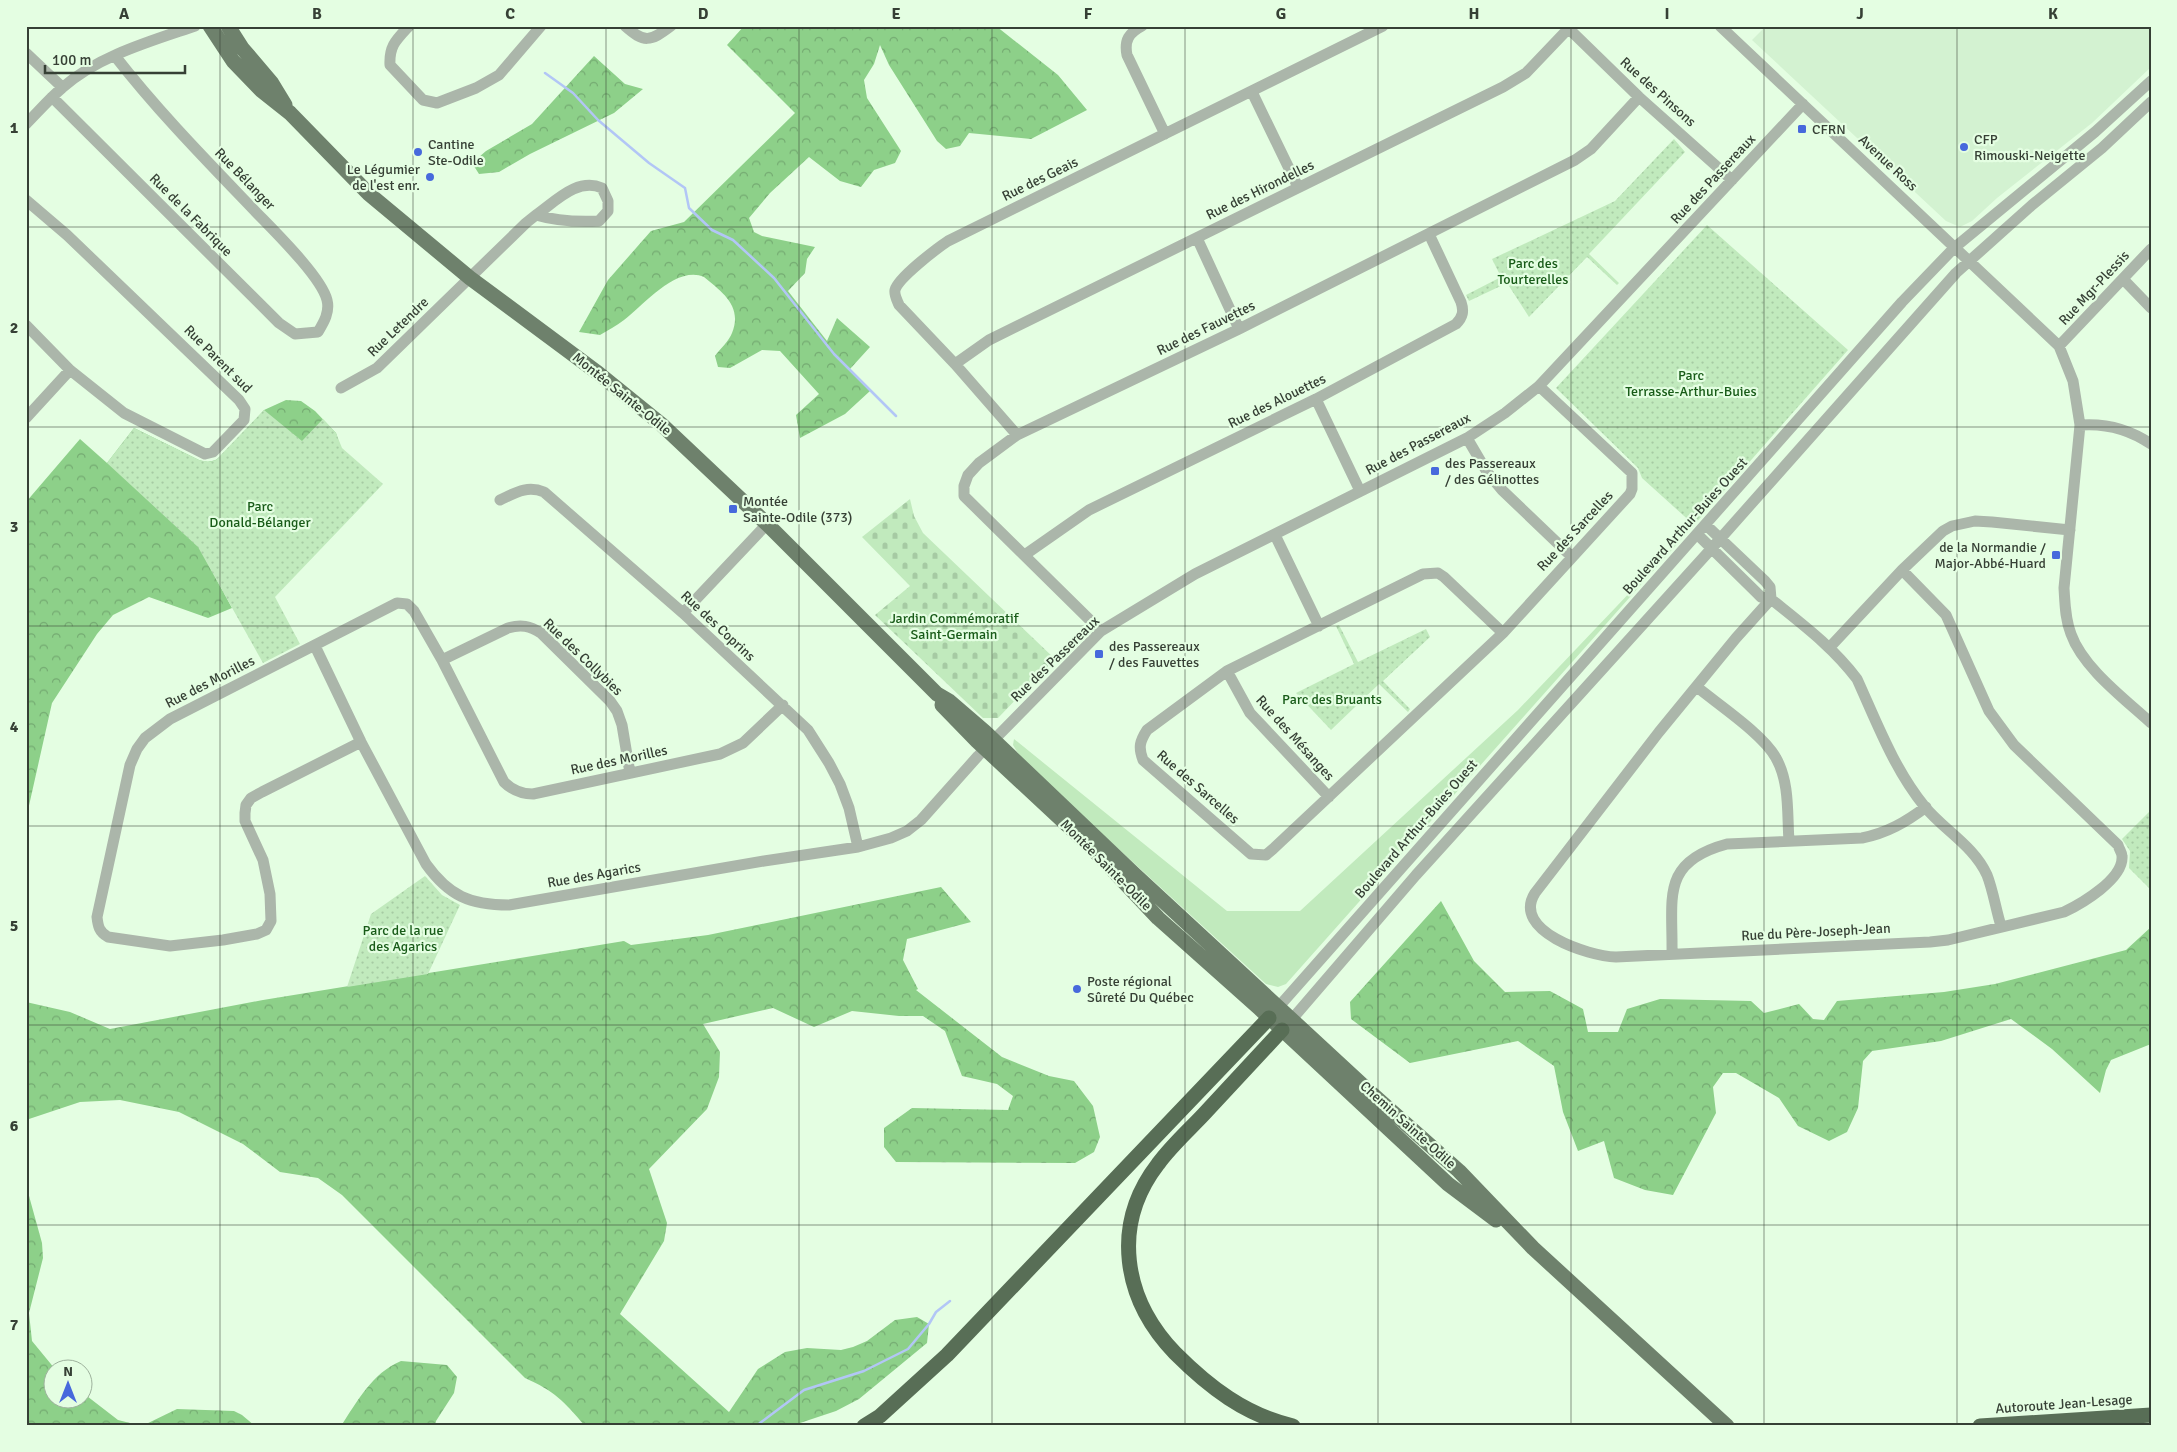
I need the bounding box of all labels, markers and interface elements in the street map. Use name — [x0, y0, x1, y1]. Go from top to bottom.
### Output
text: A — [119, 4, 130, 24]
text: B — [312, 4, 322, 24]
text: C — [505, 4, 515, 24]
text: D — [698, 4, 709, 24]
text: E — [891, 4, 901, 24]
text: F — [1084, 4, 1093, 24]
text: G — [1276, 4, 1286, 24]
text: H — [1469, 4, 1479, 24]
text: I — [1664, 4, 1670, 24]
text: J — [1856, 4, 1864, 24]
text: K — [2048, 4, 2058, 24]
scale bar — [45, 42, 185, 74]
text: 100 m — [52, 51, 92, 69]
street label: Rue des Pinsons — [1617, 54, 1699, 130]
text: 1 — [10, 118, 19, 138]
place label: CFRN — [1812, 121, 1846, 138]
marker: CFRN — [1796, 123, 1808, 135]
street label: Rue des Passereaux — [1667, 130, 1759, 227]
street label: Avenue Ross — [1855, 131, 1921, 195]
place label: CFP Rimouski-Neigette — [1974, 131, 2085, 164]
place label: Cantine Ste-Odile — [428, 136, 484, 169]
marker: CFP Rimouski-Neigette — [1958, 141, 1970, 153]
street label: Rue Bélanger — [211, 144, 279, 214]
marker: Cantine Ste-Odile — [412, 146, 424, 158]
street label: Rue des Geais — [999, 153, 1081, 205]
street label: Rue des Hirondelles — [1203, 156, 1317, 224]
place label: Le Légumier de l'est enr. — [347, 161, 421, 194]
street label: Rue de la Fabrique — [146, 170, 236, 260]
marker: Le Légumier de l'est enr. — [424, 171, 436, 183]
street label: Rue Mgr-Plessis — [2055, 247, 2133, 329]
park label: Parc des Tourterelles — [1498, 255, 1568, 288]
street label: Rue Letendre — [364, 294, 432, 360]
street label: Rue des Fauvettes — [1154, 297, 1258, 359]
text: 2 — [10, 318, 18, 338]
street label: Rue Parent sud — [180, 321, 256, 397]
street label: Montée Sainte-Odile — [569, 349, 675, 439]
park label: Parc Terrasse-Arthur-Buies — [1625, 367, 1757, 400]
street label: Rue des Alouettes — [1225, 370, 1329, 432]
street label: Rue des Passereaux — [1363, 409, 1474, 479]
street label: Boulevard Arthur-Buies Ouest — [1619, 454, 1751, 598]
place label: des Passereaux / des Gélinottes — [1445, 455, 1539, 488]
marker: des Passereaux / des Gélinottes — [1429, 465, 1441, 477]
street label: Rue des Sarcelles — [1533, 487, 1617, 575]
place label: Montée Sainte-Odile (373) — [743, 493, 852, 526]
park label: Parc Donald-Bélanger — [209, 498, 312, 531]
marker: Montée Sainte-Odile (373) — [727, 503, 739, 515]
text: 3 — [10, 517, 18, 537]
place label: de la Normandie / Major-Abbé-Huard — [1934, 539, 2046, 572]
marker: de la Normandie / Major-Abbé-Huard — [2050, 549, 2062, 561]
street label: Rue des Coprins — [677, 587, 759, 665]
park label: Jardin Commémoratif Saint-Germain — [890, 610, 1020, 643]
street label: Rue des Passereaux — [1007, 612, 1103, 706]
street label: Rue des Collybies — [540, 615, 626, 699]
place label: des Passereaux / des Fauvettes — [1109, 638, 1200, 671]
marker: des Passereaux / des Fauvettes — [1093, 648, 1105, 660]
street label: Rue des Morilles — [162, 652, 258, 712]
park label: Parc des Bruants — [1282, 691, 1382, 708]
street label: Rue des Mésanges — [1252, 692, 1338, 784]
text: 4 — [10, 717, 19, 737]
street label: Rue des Morilles — [569, 741, 669, 779]
street label: Rue des Sarcelles — [1153, 747, 1243, 827]
street label: Boulevard Arthur-Buies Ouest — [1351, 756, 1481, 902]
street label: Montée Sainte-Odile — [1057, 816, 1155, 914]
street label: Rue des Agarics — [546, 858, 642, 892]
text: 5 — [10, 916, 18, 936]
street label: Rue du Père-Joseph-Jean — [1741, 920, 1891, 944]
park label: Parc de la rue des Agarics — [363, 922, 443, 955]
place label: Poste régional Sûreté Du Québec — [1087, 973, 1194, 1006]
marker: Poste régional Sûreté Du Québec — [1071, 983, 1083, 995]
street label: Chemin Sainte-Odile — [1357, 1077, 1459, 1173]
text: 6 — [10, 1116, 19, 1136]
text: 7 — [10, 1315, 19, 1335]
north arrow — [42, 1360, 92, 1410]
text: N — [63, 1363, 73, 1380]
street label: Autoroute Jean-Lesage — [1995, 1391, 2133, 1417]

